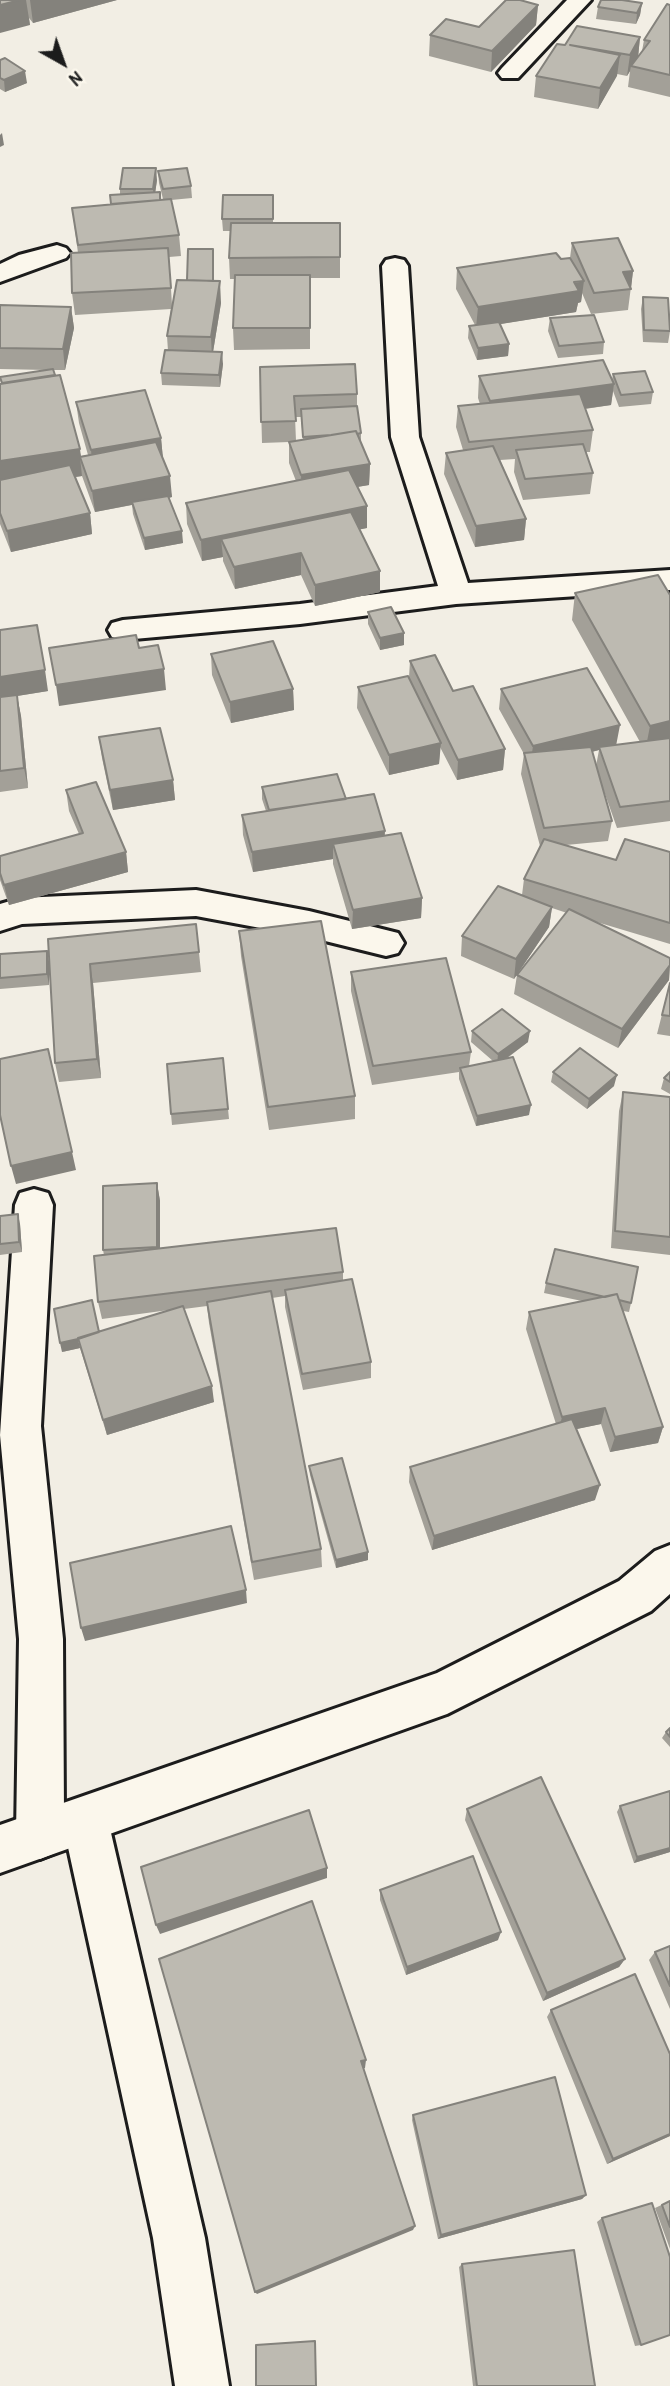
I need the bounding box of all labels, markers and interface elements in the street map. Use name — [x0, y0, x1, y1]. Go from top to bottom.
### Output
north arrow — [28, 28, 98, 98]
text: N — [64, 66, 89, 92]

